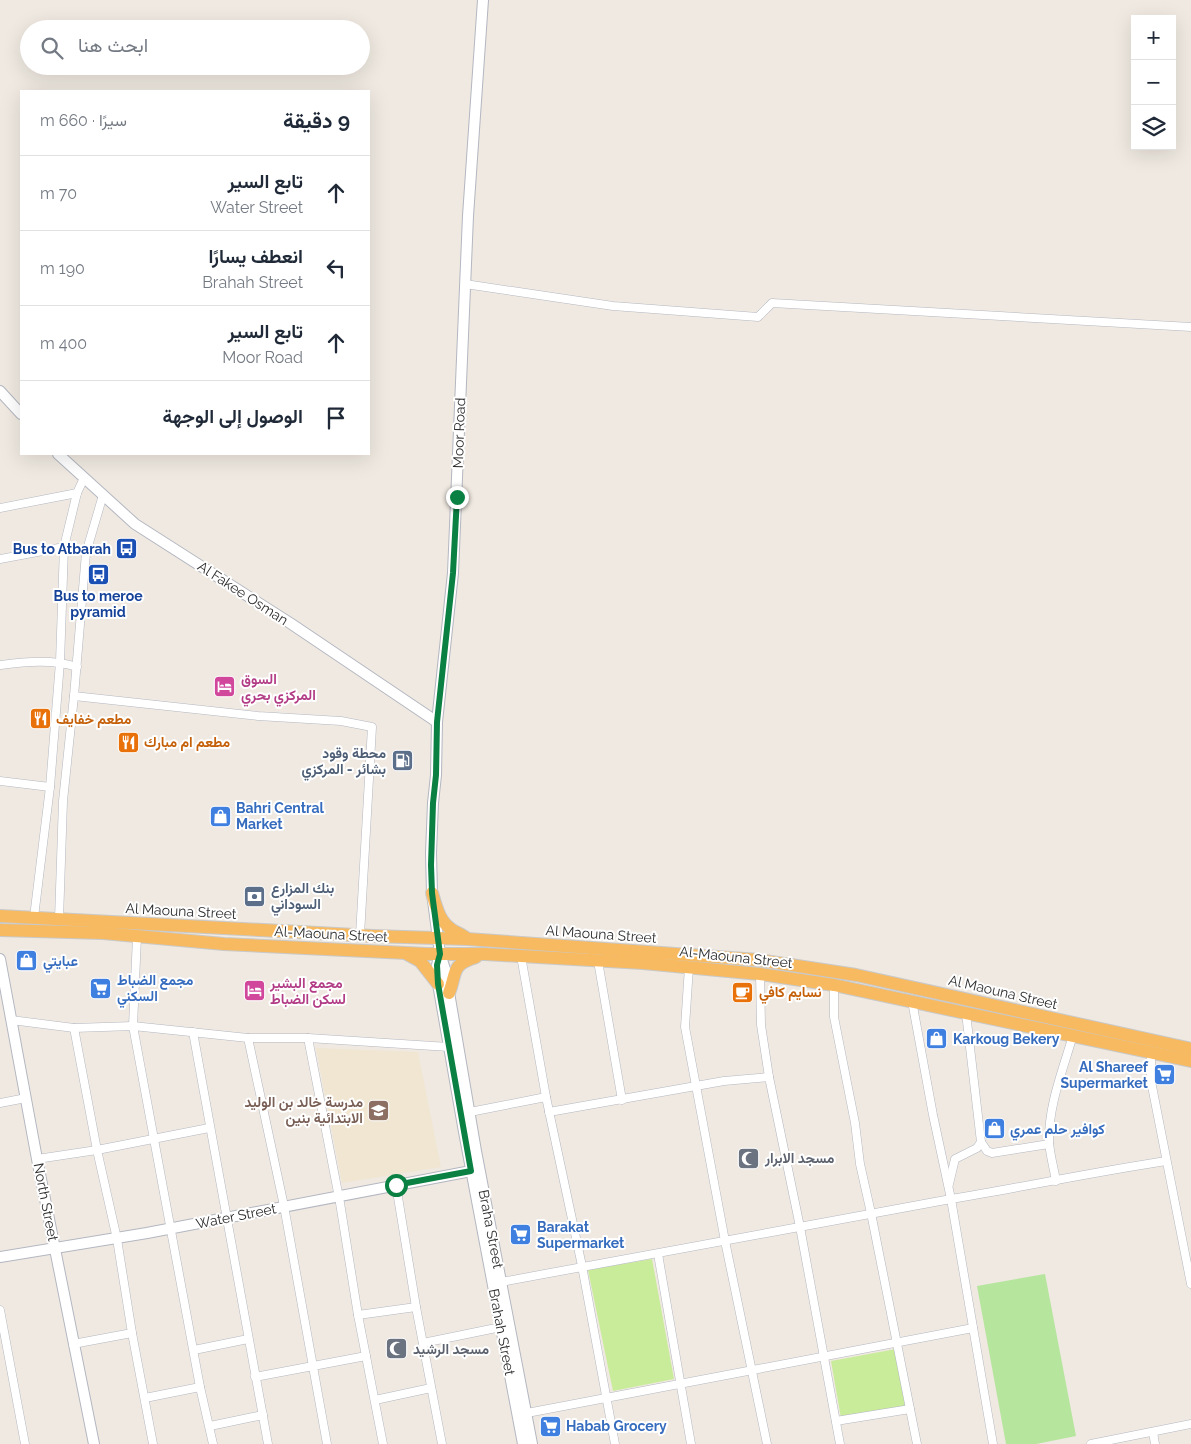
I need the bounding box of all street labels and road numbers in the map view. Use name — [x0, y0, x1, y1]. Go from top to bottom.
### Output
street label: Moor Road — [450, 397, 468, 469]
street label: Al Fakee Osman — [195, 558, 291, 628]
street label: Al Maouna Street — [125, 900, 237, 922]
street label: Al Maouna Street — [545, 922, 657, 946]
street label: Al-Maouna Street — [274, 923, 388, 945]
street label: Al-Maouna Street — [679, 943, 794, 971]
street label: Al Maouna Street — [947, 972, 1059, 1012]
street label: North Street — [31, 1162, 61, 1243]
street label: Braha Street — [476, 1188, 507, 1270]
street label: Water Street — [195, 1200, 278, 1232]
street label: Brahah Street — [486, 1287, 518, 1377]

